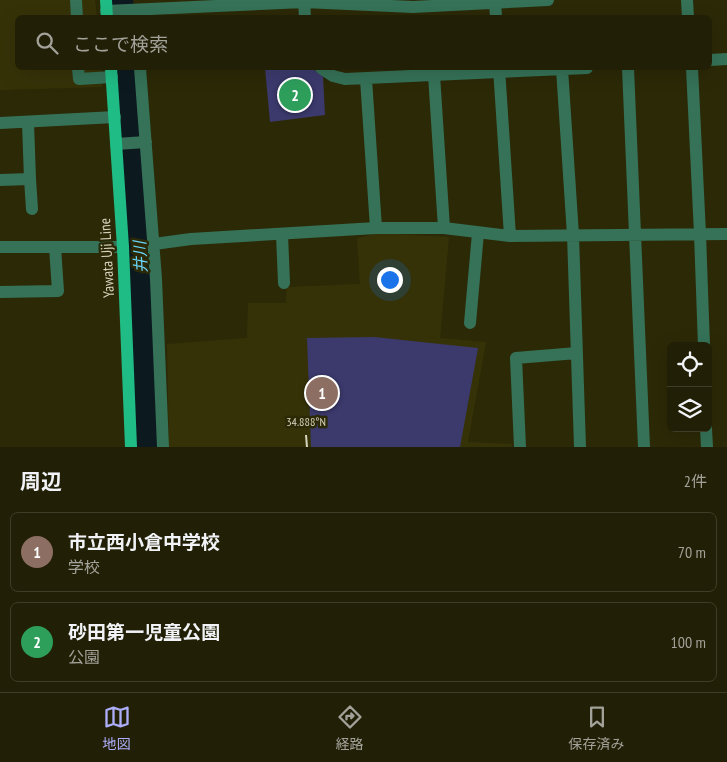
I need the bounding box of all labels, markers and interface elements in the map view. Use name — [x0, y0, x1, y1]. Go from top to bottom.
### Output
search box — [15, 15, 712, 70]
icon: search — [33, 29, 61, 57]
text: ここで検索 — [73, 32, 168, 56]
pin: 2 — [279, 76, 311, 114]
street label: Yawata Uji Line — [95, 218, 118, 298]
water label: 井川 — [129, 239, 151, 274]
your location — [377, 267, 403, 293]
map controls — [667, 342, 712, 432]
button: locate — [667, 342, 712, 387]
pin: 1 — [306, 374, 338, 412]
button: layers — [667, 387, 712, 432]
text: 34.888°N — [286, 414, 326, 429]
text: 周辺 — [20, 468, 62, 495]
text: 2件 — [684, 471, 707, 491]
text: 市立西小倉中学校 — [68, 530, 220, 554]
text: 1 — [33, 542, 41, 562]
text: 70 m — [678, 542, 706, 562]
text: 学校 — [68, 557, 100, 577]
text: 砂田第一児童公園 — [68, 620, 220, 644]
text: 2 — [33, 632, 41, 652]
text: 100 m — [671, 632, 706, 652]
text: 公園 — [68, 647, 100, 667]
tab: 地図 — [103, 703, 131, 753]
tab: 経路 — [336, 703, 364, 753]
tab: 保存済み — [569, 703, 625, 753]

